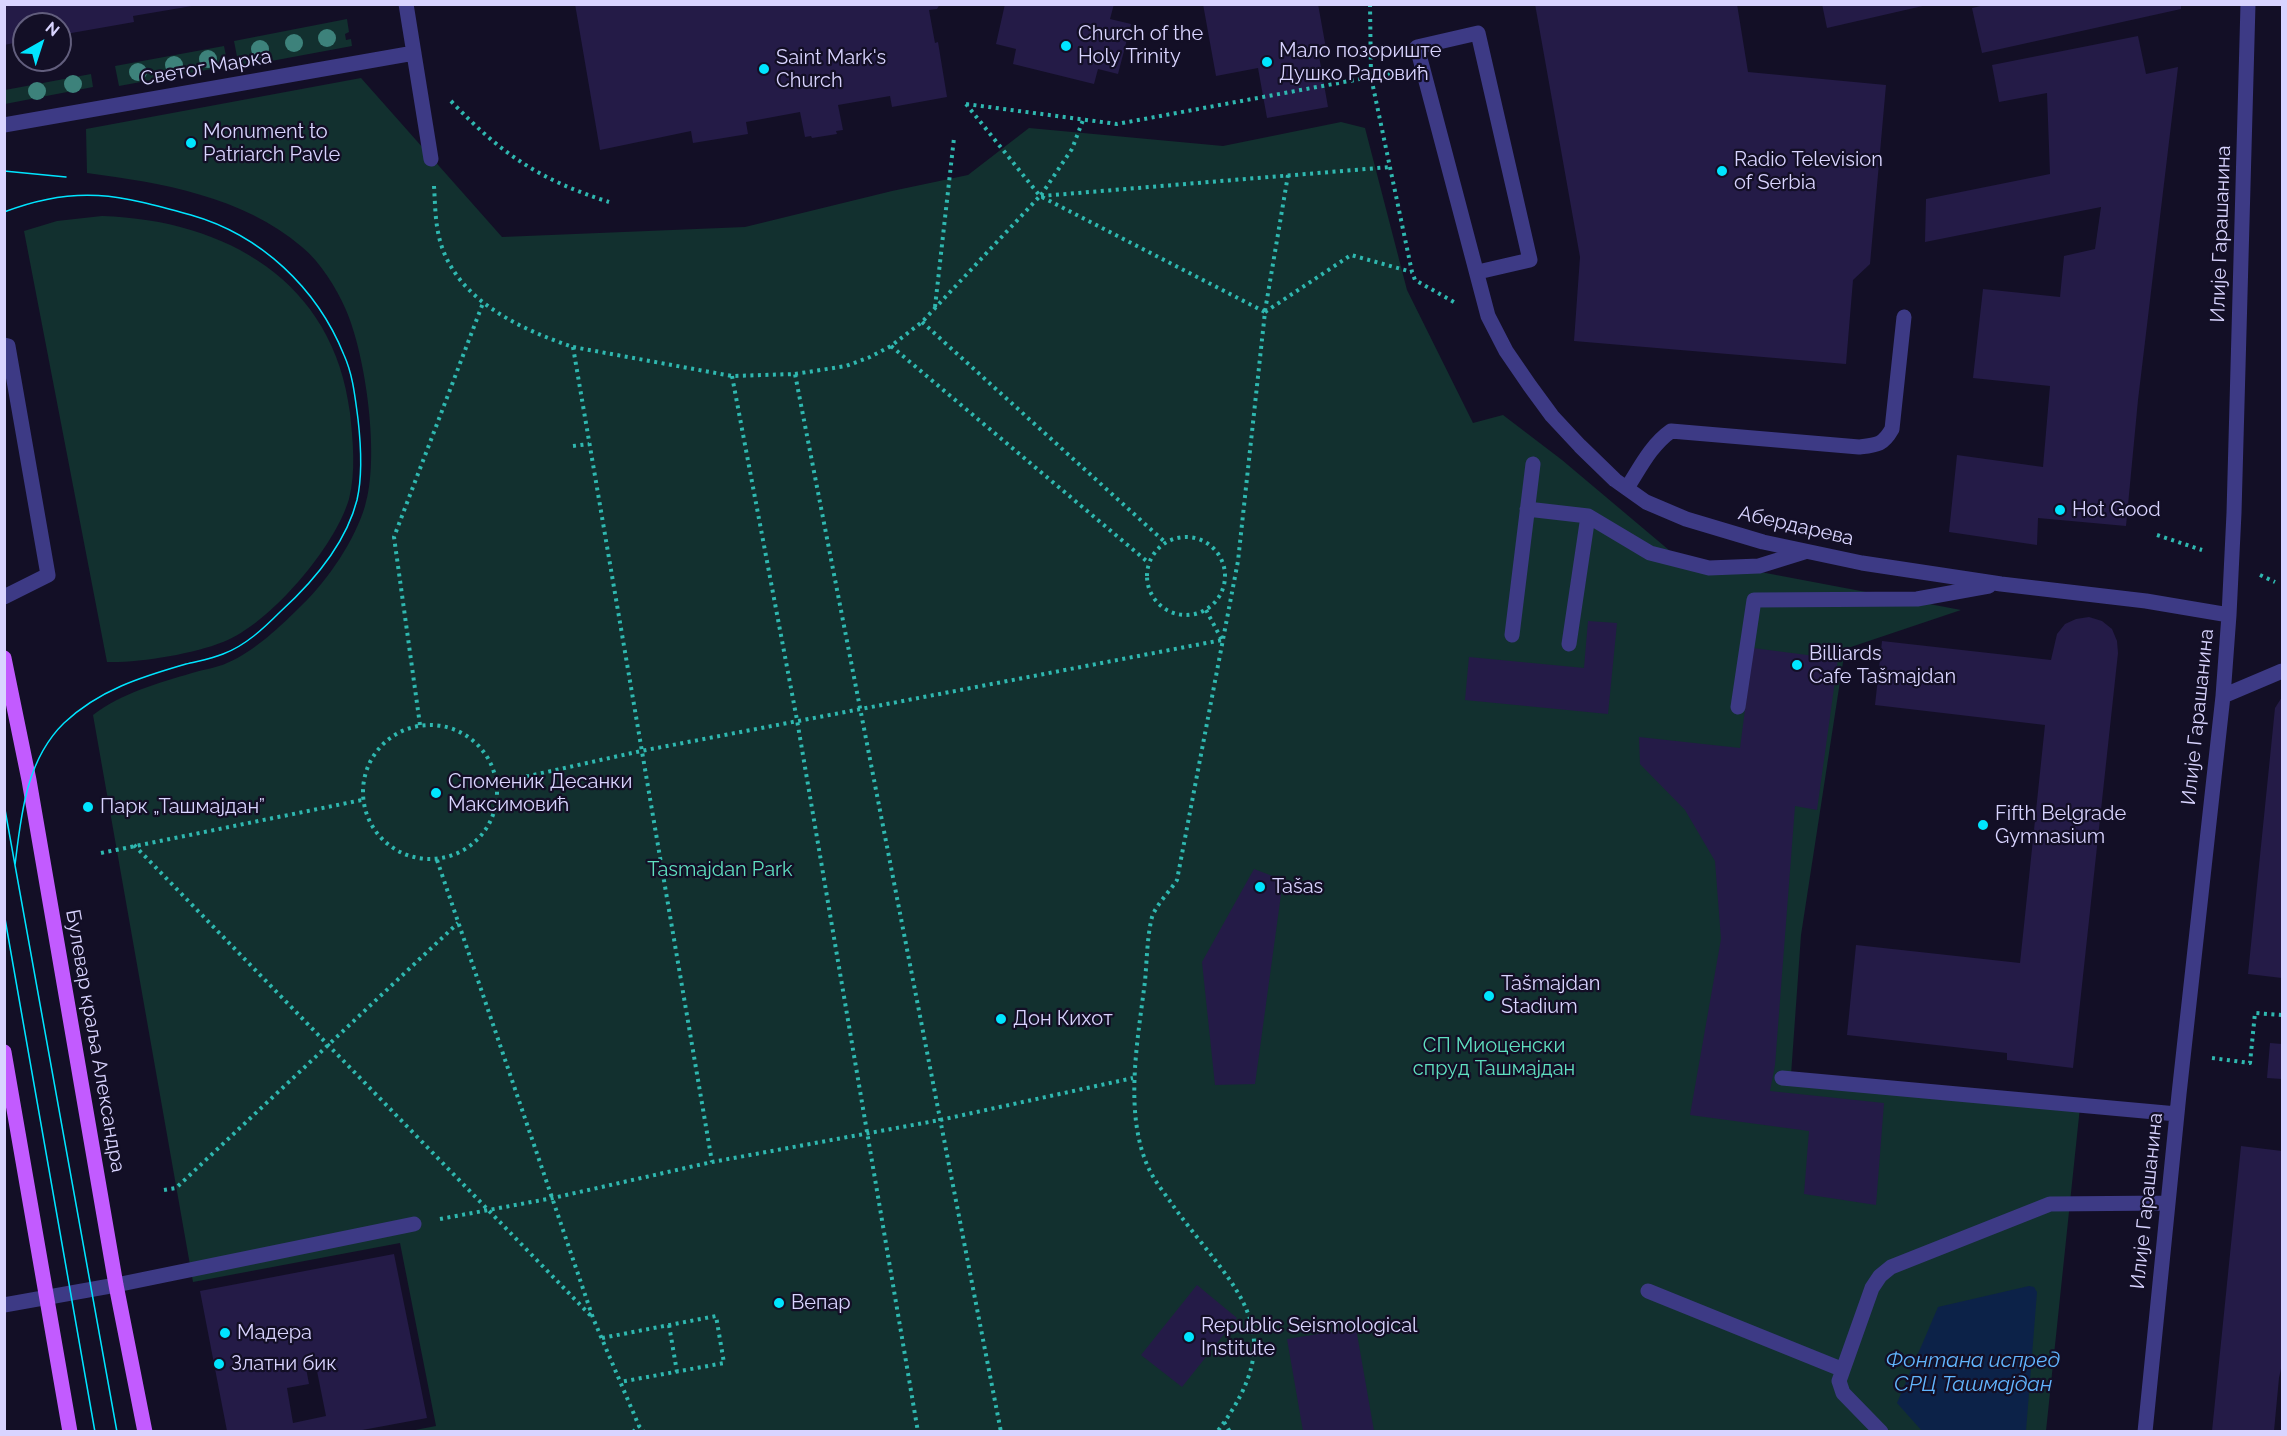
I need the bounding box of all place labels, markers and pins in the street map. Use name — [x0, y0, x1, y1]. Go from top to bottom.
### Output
place label: Church of the Holy Trinity — [1078, 22, 1203, 69]
marker: Church of the Holy Trinity — [1059, 39, 1073, 53]
place label: Мало позориште Душко Радовић — [1279, 39, 1442, 86]
place label: Saint Mark's Church — [776, 46, 886, 93]
marker: Мало позориште Душко Радовић — [1260, 55, 1274, 69]
marker: Saint Mark's Church — [757, 62, 771, 76]
place label: Monument to Patriarch Pavle — [203, 120, 340, 167]
marker: Monument to Patriarch Pavle — [184, 136, 198, 150]
place label: Radio Television of Serbia — [1734, 148, 1883, 195]
marker: Radio Television of Serbia — [1715, 164, 1729, 178]
place label: Hot Good — [2072, 498, 2161, 522]
marker: Hot Good — [2053, 503, 2067, 517]
place label: Billiards Cafe Tašmajdan — [1809, 642, 1956, 689]
marker: Billiards Cafe Tašmajdan — [1790, 658, 1804, 672]
place label: Споменик Десанки Максимовић — [448, 770, 632, 817]
marker: Споменик Десанки Максимовић — [429, 786, 443, 800]
place label: Парк „Ташмајдан” — [100, 795, 265, 819]
marker: Парк „Ташмајдан” — [81, 800, 95, 814]
place label: Fifth Belgrade Gymnasium — [1995, 802, 2126, 849]
marker: Fifth Belgrade Gymnasium — [1976, 818, 1990, 832]
place label: Tašas — [1272, 875, 1323, 899]
marker: Tašas — [1253, 880, 1267, 894]
place label: Tašmajdan Stadium — [1501, 972, 1600, 1019]
marker: Tašmajdan Stadium — [1482, 989, 1496, 1003]
place label: Дон Кихот — [1013, 1007, 1113, 1031]
marker: Дон Кихот — [994, 1012, 1008, 1026]
place label: Вепар — [791, 1291, 851, 1315]
marker: Вепар — [772, 1296, 786, 1310]
place label: Republic Seismological Institute — [1201, 1314, 1417, 1361]
place label: Мадера — [237, 1321, 312, 1345]
marker: Мадера — [218, 1326, 232, 1340]
marker: Republic Seismological Institute — [1182, 1330, 1196, 1344]
place label: Златни бик — [231, 1352, 337, 1376]
marker: Златни бик — [212, 1357, 226, 1371]

